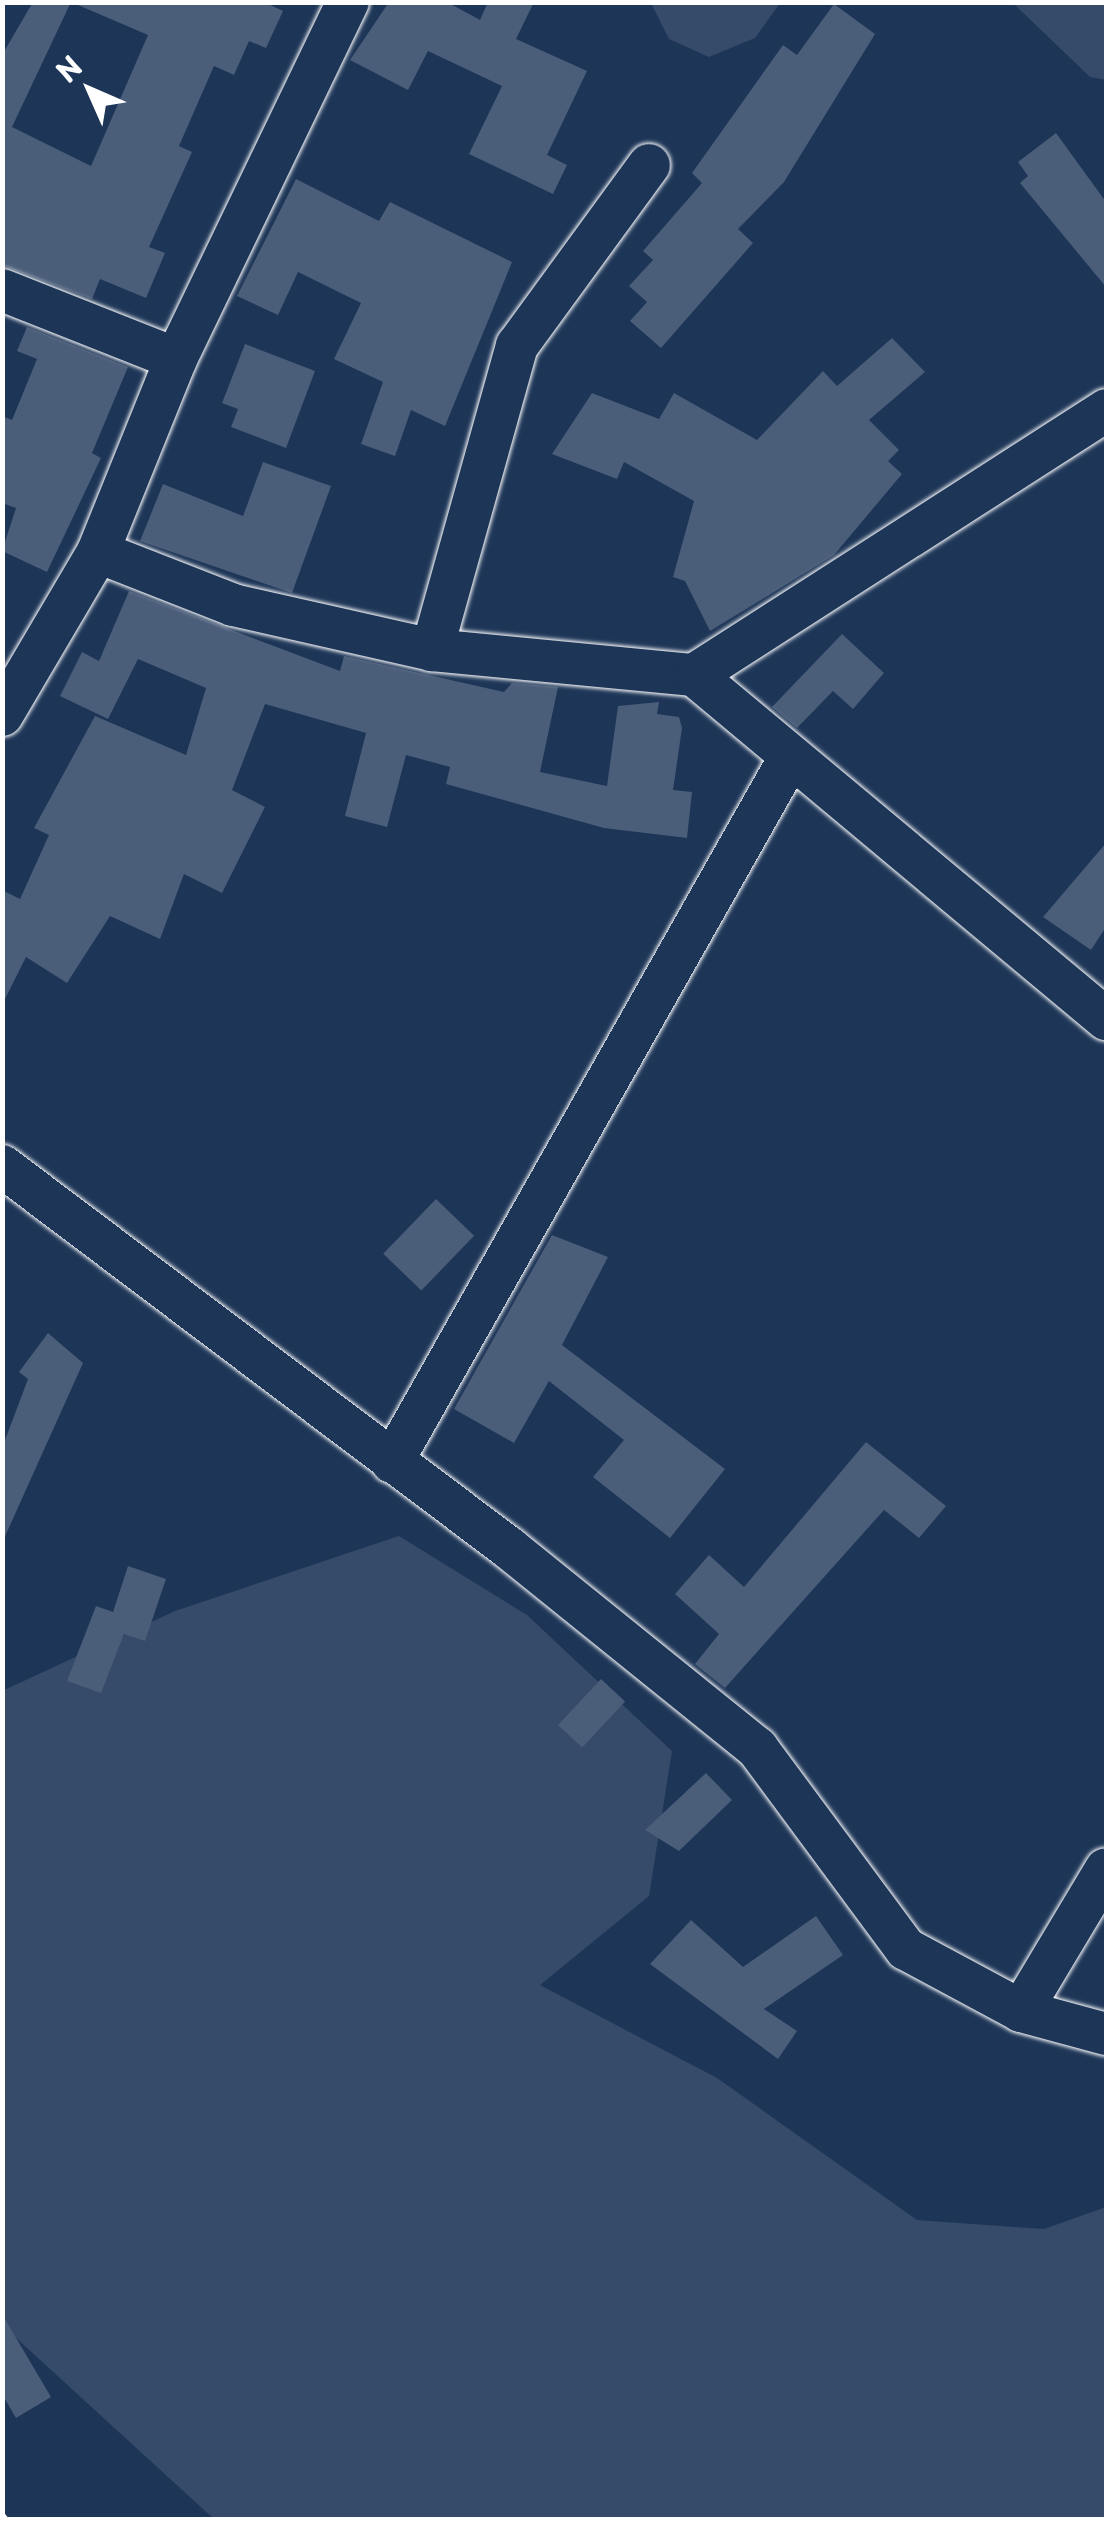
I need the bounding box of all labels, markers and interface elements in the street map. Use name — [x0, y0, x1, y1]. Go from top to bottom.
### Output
north arrow — [40, 40, 140, 140]
text: N — [45, 45, 91, 91]

